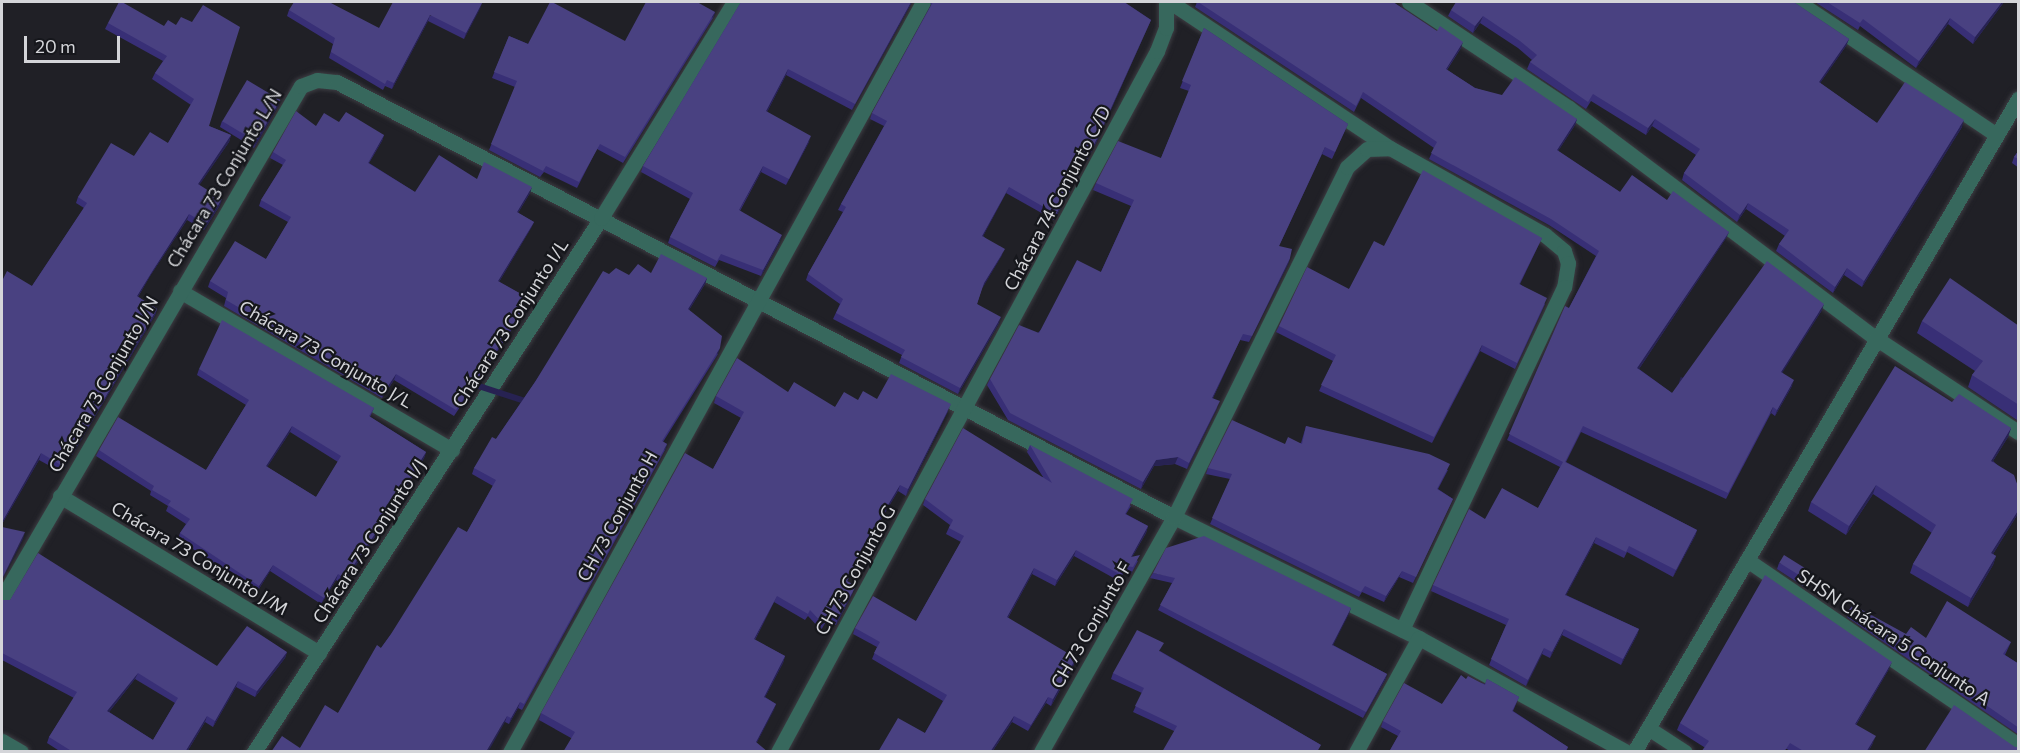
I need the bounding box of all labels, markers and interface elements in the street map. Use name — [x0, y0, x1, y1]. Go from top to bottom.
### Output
scale bar — [27, 24, 123, 62]
text: 20 m — [35, 35, 76, 57]
street label: Chácara 73 Conjunto L/N — [162, 85, 286, 271]
street label: Chácara 74 Conjunto C/D — [999, 102, 1115, 294]
street label: Chácara 73 Conjunto I/L — [447, 235, 573, 411]
street label: Chácara 73 Conjunto J/N — [44, 292, 162, 476]
street label: Chácara 73 Conjunto J/L — [235, 295, 417, 413]
street label: CH 73 Conjunto H — [572, 447, 662, 585]
street label: Chácara 73 Conjunto I/J — [308, 455, 430, 627]
street label: Chácara 73 Conjunto J/M — [108, 497, 292, 619]
street label: CH 73 Conjunto G — [810, 501, 900, 639]
street label: CH 73 Conjunto F — [1046, 558, 1136, 692]
street label: SHSN Chácara 5 Conjunto A — [1794, 564, 1994, 710]

